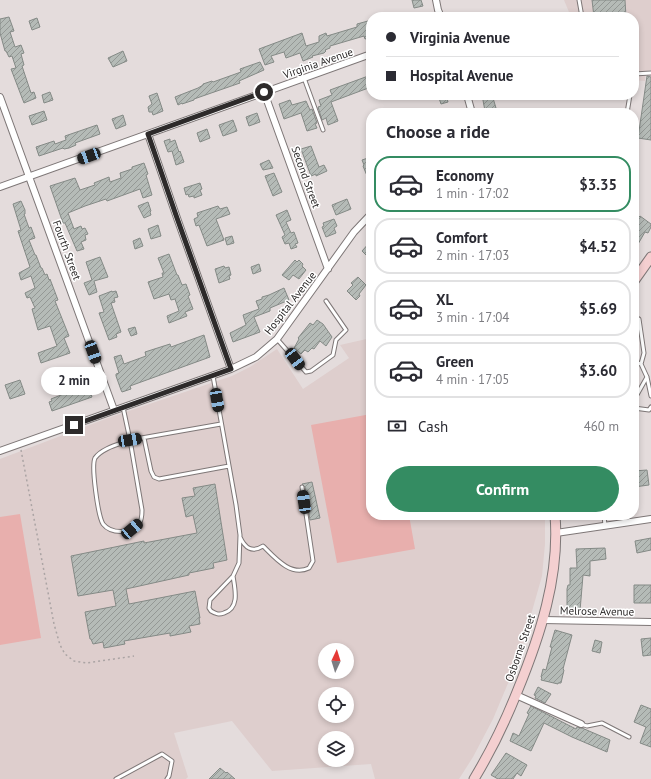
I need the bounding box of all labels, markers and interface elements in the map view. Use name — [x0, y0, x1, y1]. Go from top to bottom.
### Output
text: Virginia Avenue — [410, 28, 510, 47]
street label: Virginia Avenue — [280, 44, 355, 82]
text: Hospital Avenue — [410, 66, 513, 85]
route start — [255, 83, 273, 101]
text: Choose a ride — [386, 120, 490, 143]
street label: Second Street — [288, 144, 324, 210]
car — [76, 146, 102, 166]
icon: car — [388, 166, 424, 202]
text: Economy — [436, 166, 494, 185]
text: $3.35 — [579, 175, 617, 194]
text: 1 min · 17:02 — [436, 185, 509, 202]
street label: Fourth Street — [50, 218, 84, 282]
icon: car — [388, 228, 424, 264]
text: Comfort — [436, 228, 488, 247]
text: $4.52 — [579, 237, 617, 256]
text: 2 min · 17:03 — [436, 247, 509, 264]
street label: Hospital Avenue — [261, 268, 319, 337]
icon: car — [388, 290, 424, 326]
text: XL — [436, 290, 453, 309]
text: $5.69 — [579, 299, 617, 318]
text: 3 min · 17:04 — [436, 309, 509, 326]
car — [83, 339, 103, 365]
car — [283, 346, 307, 372]
icon: car — [388, 352, 424, 388]
text: Green — [436, 352, 474, 371]
text: $3.60 — [579, 361, 617, 380]
callout: 2 min — [41, 367, 107, 395]
text: 4 min · 17:05 — [436, 371, 509, 388]
text: 2 min — [58, 372, 90, 389]
car — [209, 387, 225, 413]
icon: cash — [386, 415, 408, 437]
route end — [65, 416, 83, 434]
text: Cash — [418, 417, 448, 436]
text: 460 m — [584, 418, 619, 435]
car — [117, 432, 143, 448]
button: Confirm — [386, 466, 619, 512]
car — [296, 489, 312, 515]
car — [119, 517, 145, 541]
street label: Melrose Avenue — [560, 603, 635, 619]
street label: Osborne Street — [502, 612, 538, 684]
north arrow — [318, 643, 354, 679]
map controls — [318, 643, 354, 767]
button: locate — [318, 687, 354, 723]
button: layers — [318, 731, 354, 767]

